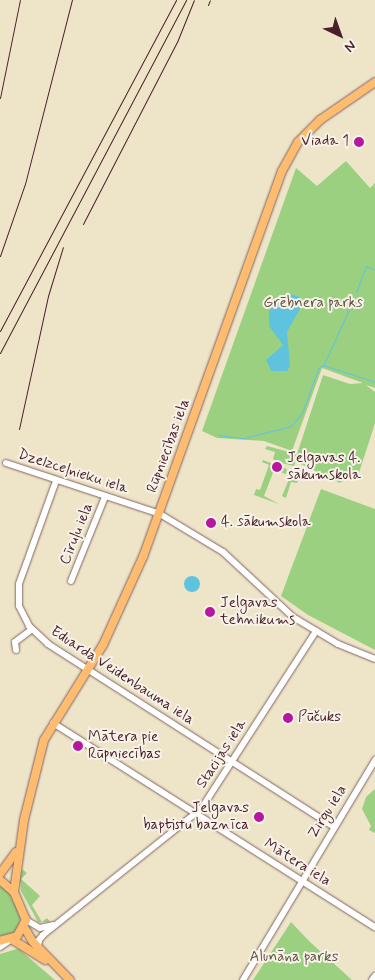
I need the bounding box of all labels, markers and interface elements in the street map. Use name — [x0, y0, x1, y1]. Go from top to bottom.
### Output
north arrow — [315, 10, 365, 60]
text: N — [341, 36, 360, 56]
place label: Viada 1 — [301, 133, 349, 151]
marker: Viada 1 — [353, 136, 365, 148]
park label: Grēbnera parks — [264, 295, 362, 313]
street label: Rūpniecības iela — [144, 396, 194, 496]
street label: Dzelzceļnieku iela — [16, 446, 130, 498]
place label: Jelgavas 4. sākumskola — [287, 449, 361, 484]
marker: Jelgavas 4. sākumskola — [271, 461, 283, 473]
street label: Cīruļu iela — [56, 500, 98, 568]
place label: 4. sākumskola — [221, 514, 311, 532]
marker: 4. sākumskola — [205, 517, 217, 529]
place label: Jelgavas tehnikums — [220, 594, 295, 629]
marker: Jelgavas tehnikums — [204, 606, 216, 618]
street label: Eduarda Veidenbauma iela — [47, 623, 197, 729]
place label: Pūčuks — [298, 709, 341, 727]
marker: Pūčuks — [282, 712, 294, 724]
street label: Stacijas iela — [193, 716, 251, 792]
place label: Mātera pie Rūpniecības — [88, 728, 161, 763]
marker: Mātera pie Rūpniecības — [72, 740, 84, 752]
street label: Zirgu iela — [304, 782, 352, 842]
place label: Jelgavas baptistu baznīca — [143, 799, 249, 834]
marker: Jelgavas baptistu baznīca — [253, 811, 265, 823]
street label: Mātera iela — [260, 835, 334, 891]
park label: Alunāna parks — [250, 949, 338, 967]

